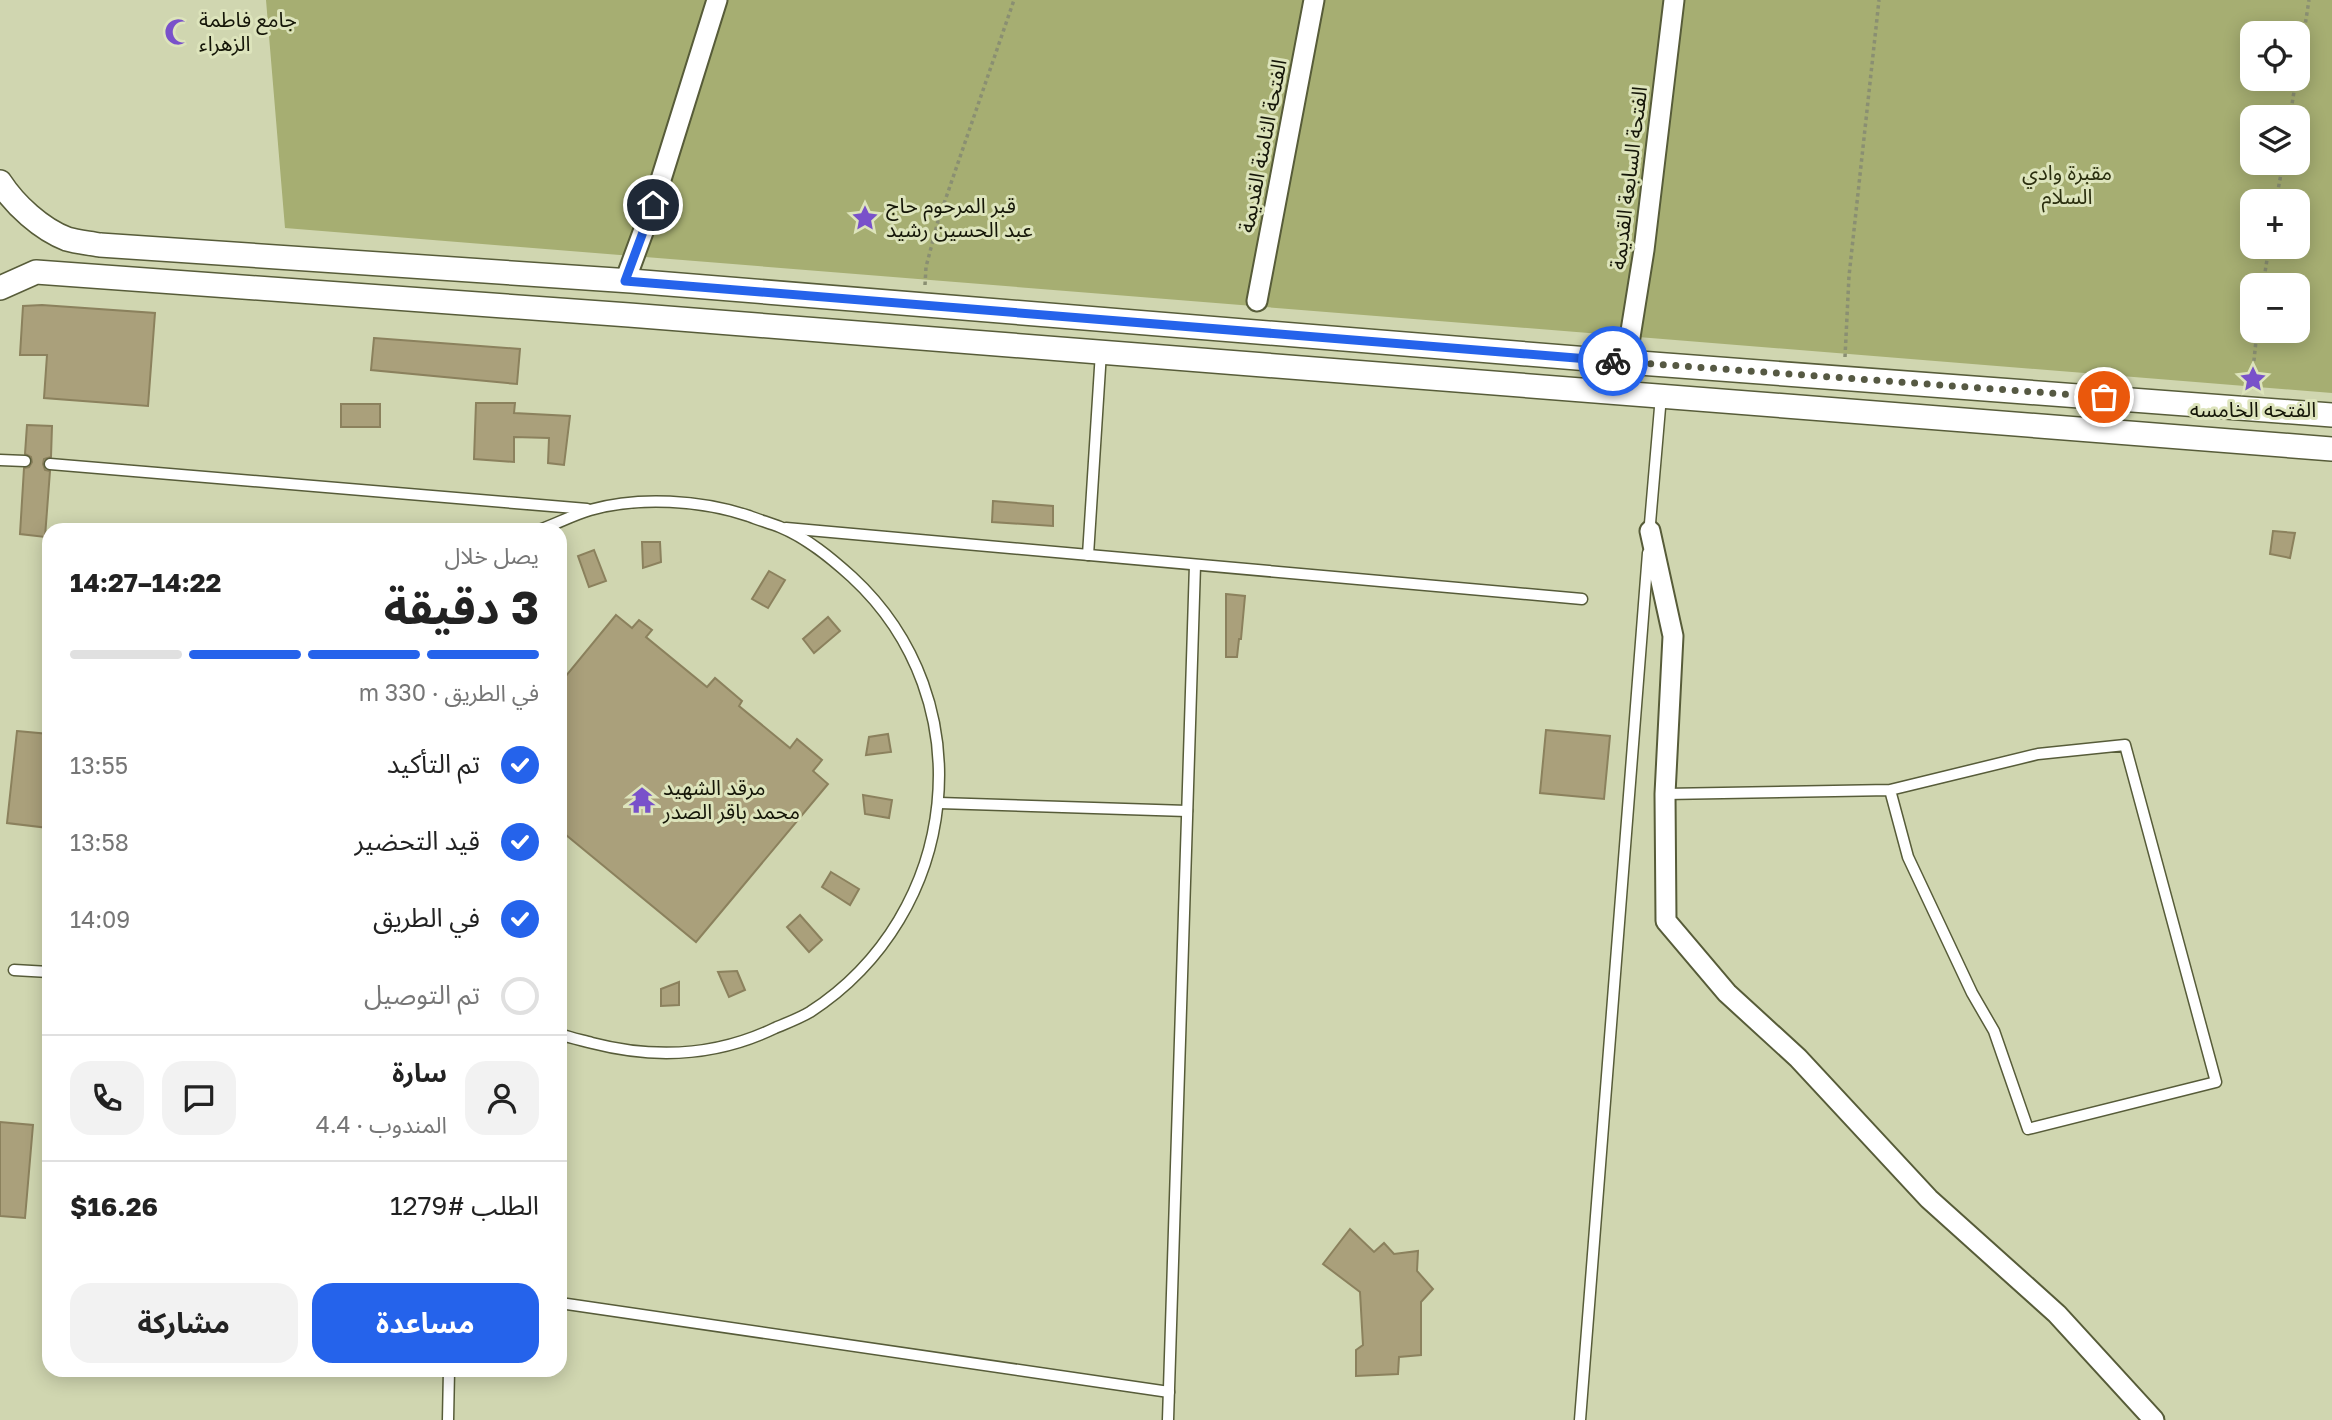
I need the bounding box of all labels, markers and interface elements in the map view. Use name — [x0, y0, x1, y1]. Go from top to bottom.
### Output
place label: جامع فاطمة الزهراء — [199, 6, 297, 56]
mosque icon: جامع فاطمة الزهراء — [163, 17, 193, 47]
map controls — [2240, 21, 2310, 343]
button: locate — [2240, 21, 2310, 91]
street label: الفتحة الثامنة القديمة — [1232, 57, 1292, 235]
street label: الفتحة السابعة القديمة — [1604, 85, 1652, 271]
button: layers — [2240, 105, 2310, 175]
park label: مقبرة وادي السلام — [2022, 159, 2112, 213]
pin — [623, 175, 683, 235]
icon: home — [634, 186, 672, 224]
button: + — [2240, 189, 2310, 259]
place label: قبر المرحوم حاج عبد الحسين رشيد — [886, 192, 1033, 242]
place icon: قبر المرحوم حاج عبد الحسين رشيد — [850, 203, 880, 233]
button: − — [2240, 273, 2310, 343]
courier — [1578, 326, 1648, 396]
icon: bike — [1594, 342, 1632, 380]
place icon: الفتحه الخامسه — [2238, 364, 2268, 394]
pin — [2074, 367, 2134, 427]
icon: bag — [2085, 378, 2123, 416]
place label: الفتحه الخامسه — [2190, 396, 2316, 422]
text: يصل خلال — [444, 541, 539, 569]
text: 14:22–14:27 — [70, 567, 221, 598]
text: 3 دقيقة — [384, 579, 539, 634]
text: في الطريق · 330 m — [359, 678, 539, 706]
icon: check — [501, 746, 539, 784]
text: تم التأكيد — [387, 748, 480, 779]
text: 13:55 — [70, 751, 128, 779]
place label: مرقد الشهيد محمد باقر الصدر — [662, 774, 800, 824]
temple icon: مرقد الشهيد محمد باقر الصدر — [627, 785, 657, 815]
icon: check — [501, 823, 539, 861]
text: قيد التحضير — [354, 825, 480, 856]
text: 13:58 — [70, 828, 129, 856]
icon: check — [501, 900, 539, 938]
text: في الطريق — [373, 902, 480, 933]
text: 14:09 — [70, 905, 130, 933]
text: تم التوصيل — [364, 979, 480, 1010]
text: سارة — [392, 1057, 447, 1088]
button: phone — [70, 1061, 144, 1135]
button: chat — [162, 1061, 236, 1135]
button: person — [465, 1061, 539, 1135]
text: المندوب · 4.4 — [316, 1110, 447, 1138]
text: الطلب #1279 — [390, 1190, 539, 1221]
text: $16.26 — [70, 1191, 158, 1222]
button: مشاركة — [70, 1283, 298, 1363]
button: مساعدة — [312, 1283, 539, 1363]

